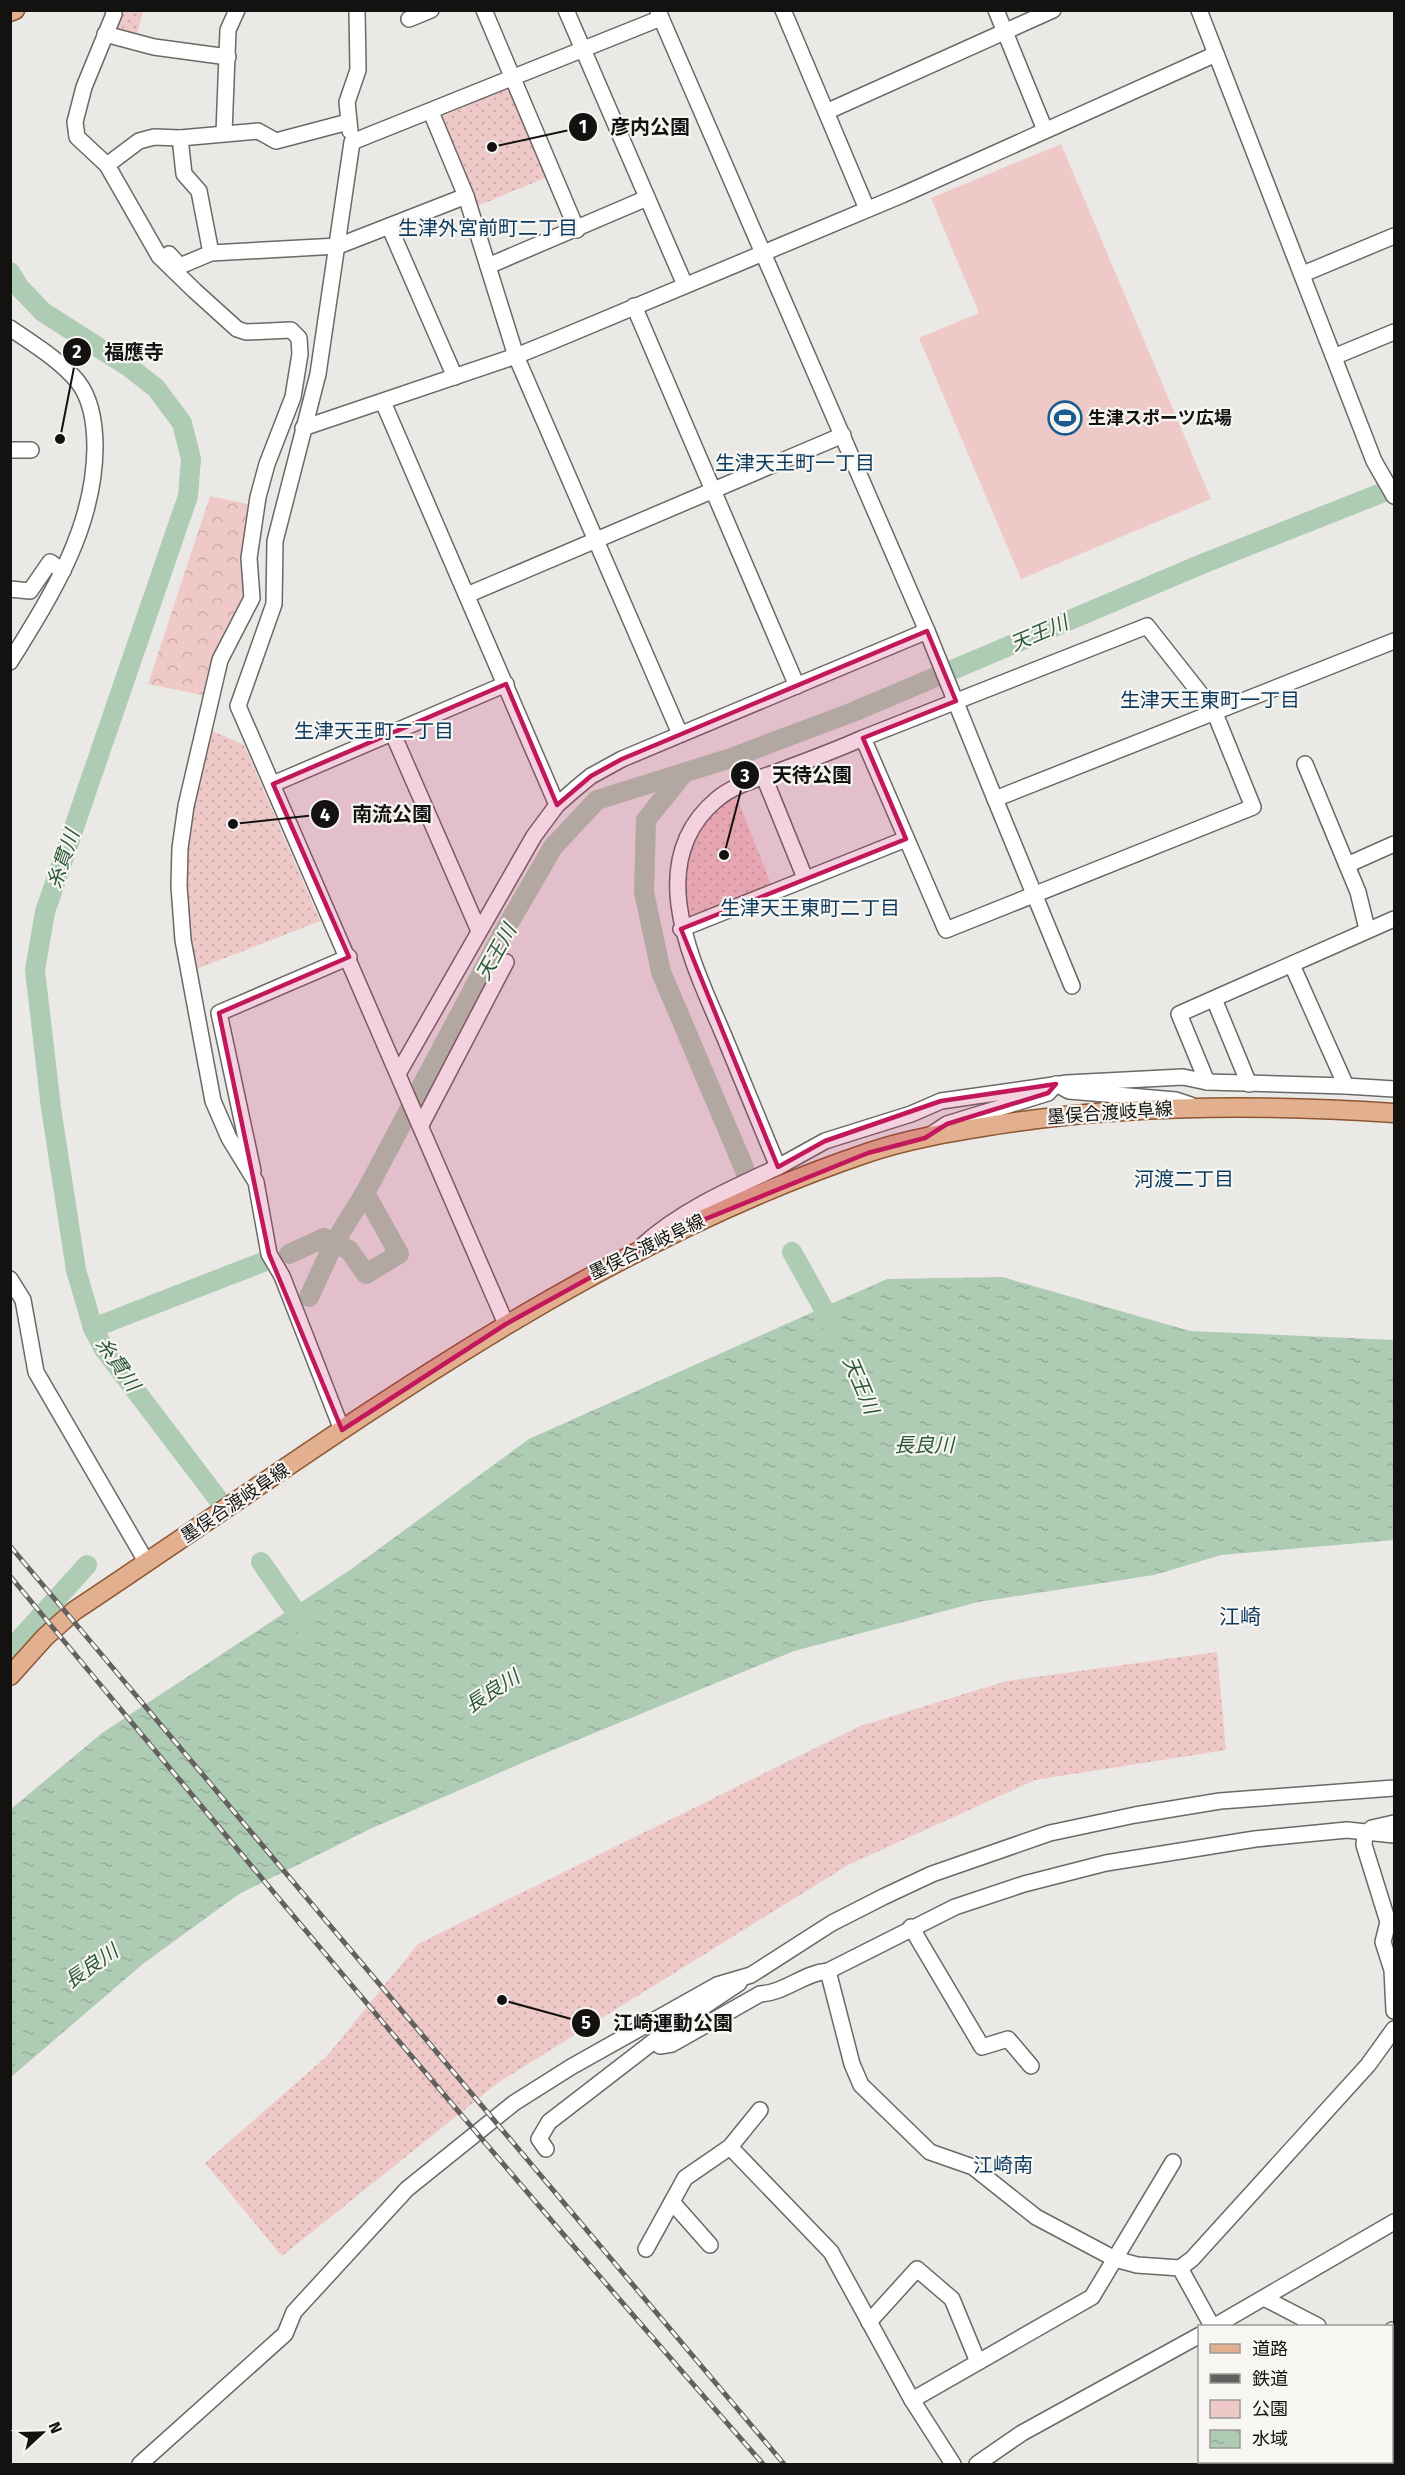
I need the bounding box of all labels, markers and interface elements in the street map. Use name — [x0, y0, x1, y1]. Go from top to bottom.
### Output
callout: 彦内公園 — [568, 108, 702, 146]
text: 彦内公園 — [610, 115, 690, 139]
text: 1 — [579, 116, 587, 138]
district label: 生津外宮前町二丁目 — [398, 216, 578, 240]
callout: 福應寺 — [62, 333, 176, 371]
text: 福應寺 — [104, 340, 164, 364]
text: 2 — [72, 341, 82, 363]
sports icon: 生津スポーツ広場 — [1047, 400, 1083, 436]
place label: 生津スポーツ広場 — [1088, 407, 1232, 429]
district label: 生津天王町一丁目 — [715, 451, 875, 475]
water label: 天王川 — [1007, 609, 1073, 656]
district label: 生津天王東町一丁目 — [1120, 688, 1300, 712]
district label: 生津天王町二丁目 — [294, 719, 454, 743]
callout: 天待公園 — [730, 756, 864, 794]
text: 天待公園 — [772, 763, 852, 787]
text: 3 — [739, 765, 750, 787]
callout: 南流公園 — [310, 795, 444, 833]
text: 南流公園 — [352, 802, 432, 826]
text: 4 — [320, 804, 330, 826]
water label: 糸貫川 — [42, 825, 85, 891]
district label: 生津天王東町二丁目 — [720, 896, 900, 920]
water label: 天王川 — [471, 918, 522, 984]
street label: 墨俣合渡岐阜線 — [1046, 1098, 1174, 1128]
district label: 河渡二丁目 — [1134, 1167, 1234, 1191]
street label: 墨俣合渡岐阜線 — [586, 1209, 708, 1285]
water label: 糸貫川 — [91, 1333, 146, 1397]
water label: 天王川 — [838, 1353, 885, 1419]
water label: 長良川 — [894, 1433, 956, 1457]
street label: 墨俣合渡岐阜線 — [177, 1459, 293, 1547]
district label: 江崎 — [1219, 1604, 1261, 1630]
water label: 長良川 — [460, 1664, 525, 1717]
water label: 長良川 — [60, 1938, 124, 1993]
callout: 江崎運動公園 — [571, 2004, 745, 2042]
text: 江崎運動公園 — [613, 2011, 733, 2035]
text: 5 — [581, 2012, 591, 2034]
district label: 江崎南 — [973, 2153, 1033, 2177]
legend — [1198, 2325, 1393, 2463]
text: 道路 — [1252, 2338, 1288, 2360]
text: 鉄道 — [1252, 2368, 1288, 2390]
text: 公園 — [1252, 2398, 1288, 2420]
north arrow — [12, 2403, 72, 2463]
text: N — [45, 2419, 66, 2436]
text: 水域 — [1252, 2428, 1288, 2450]

